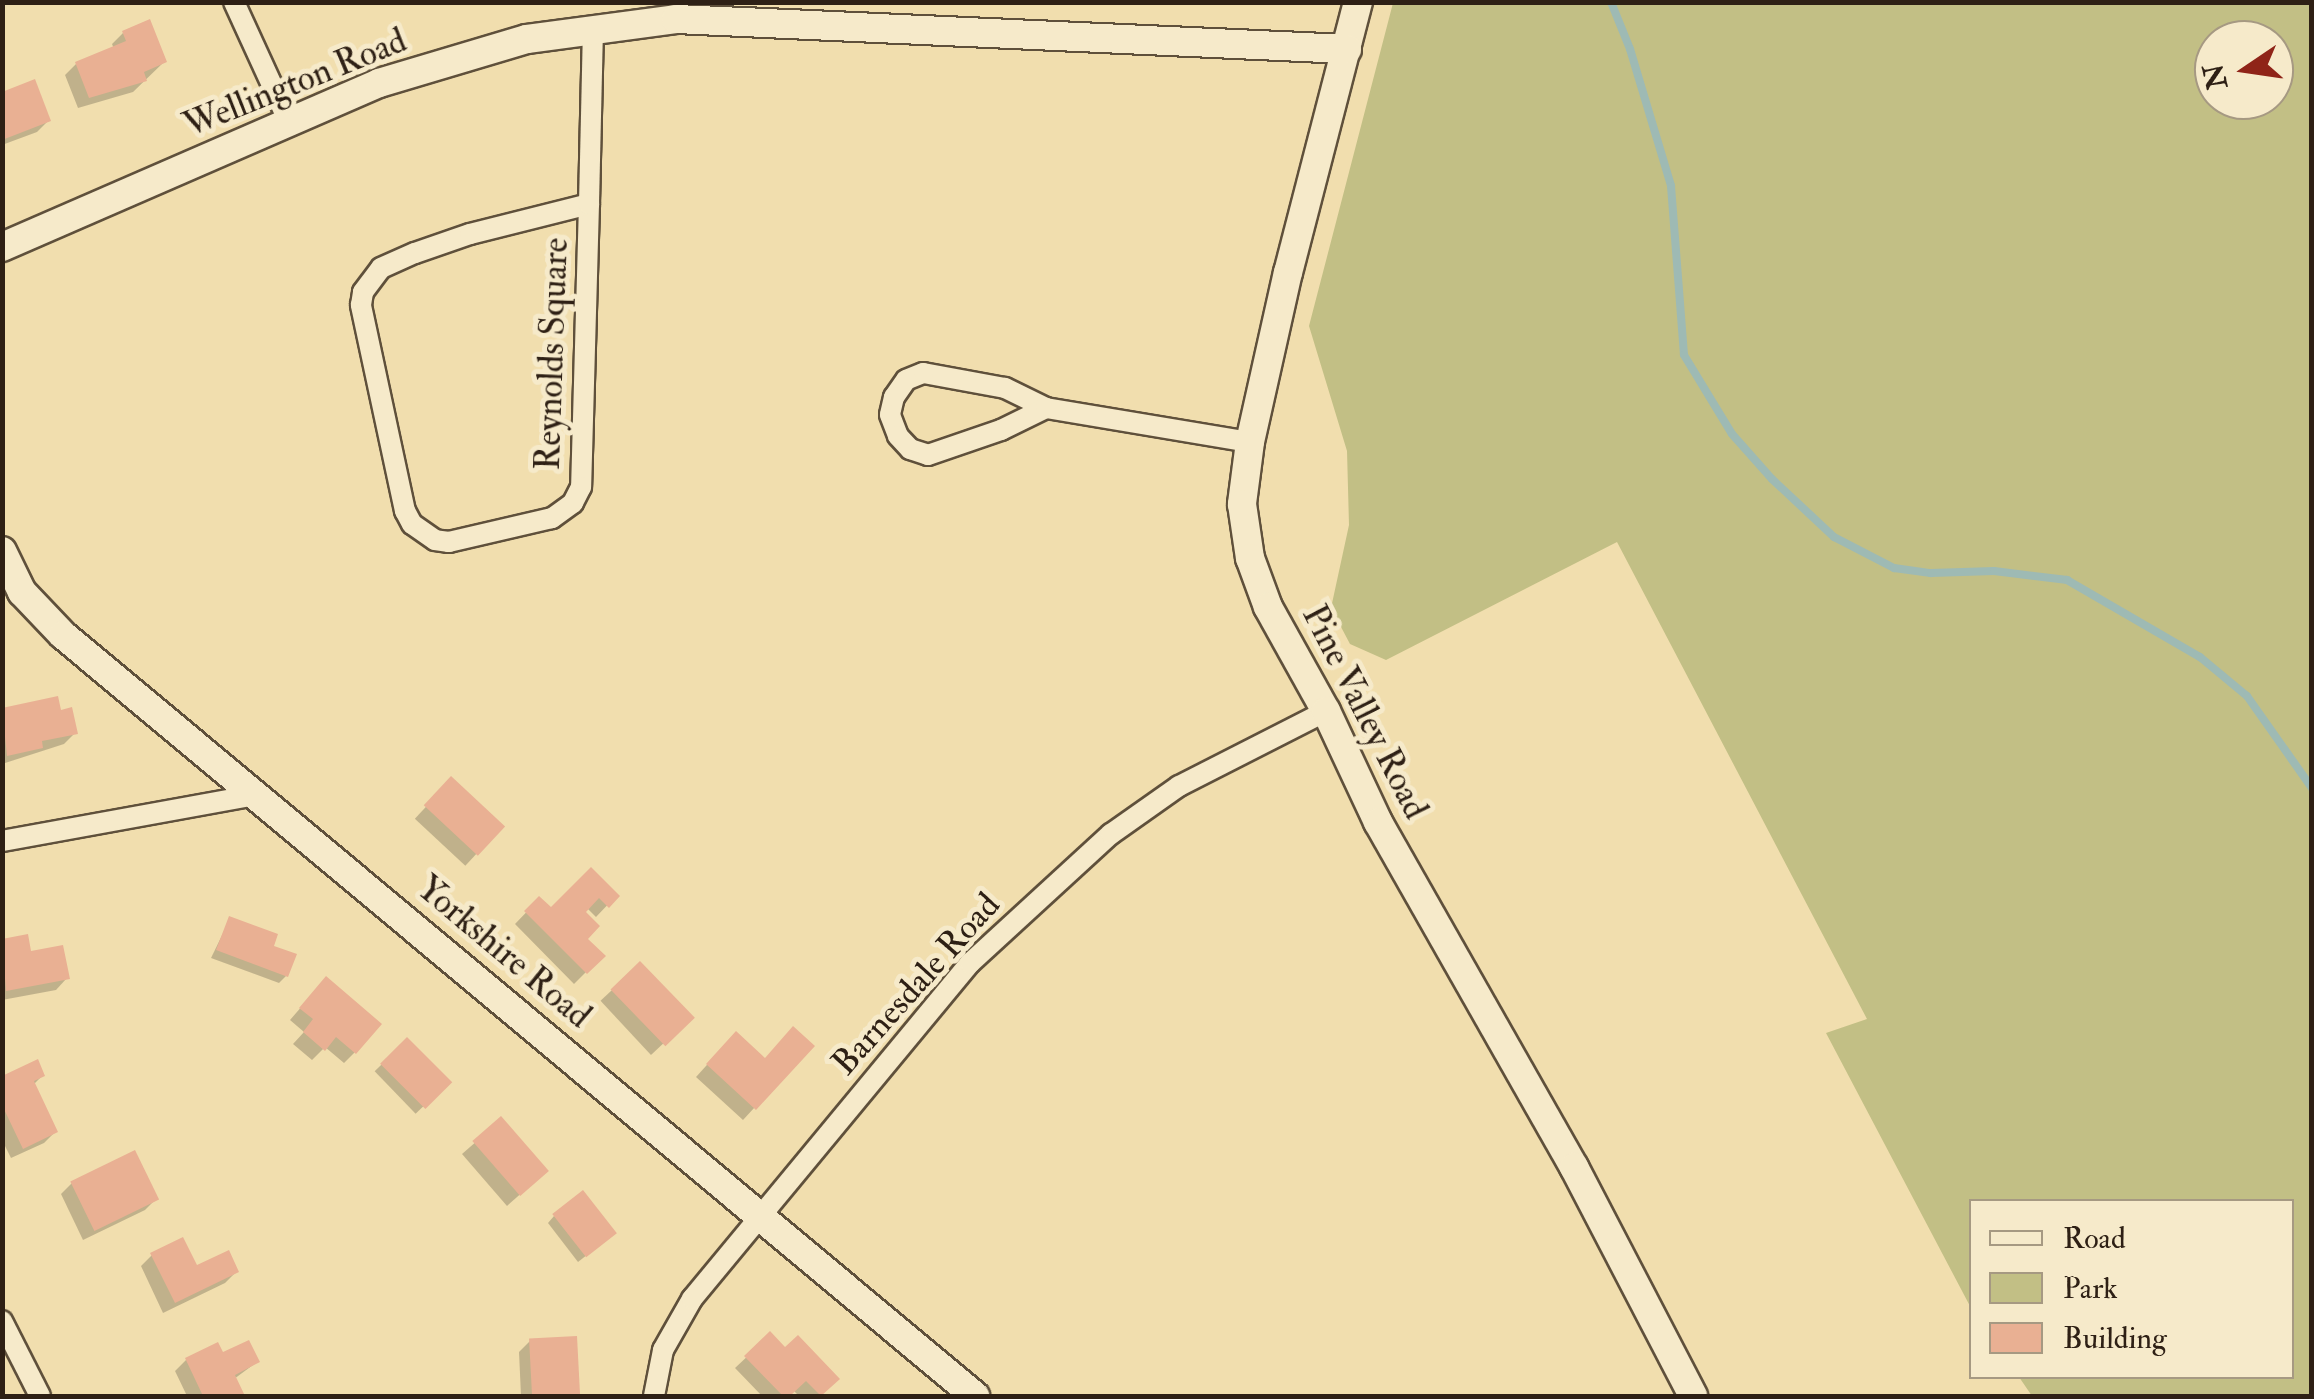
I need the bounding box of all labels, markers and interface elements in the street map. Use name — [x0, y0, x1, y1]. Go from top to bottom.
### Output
street label: Wellington Road — [178, 19, 412, 147]
north arrow — [2194, 20, 2294, 120]
text: N — [2196, 60, 2236, 93]
street label: Reynolds Square — [527, 237, 577, 471]
street label: Pine Valley Road — [1293, 598, 1437, 826]
street label: Yorkshire Road — [408, 867, 600, 1037]
street label: Barnesdale Road — [823, 884, 1009, 1084]
legend — [1969, 1199, 2294, 1379]
text: Road — [2063, 1220, 2126, 1257]
text: Park — [2063, 1270, 2118, 1307]
text: Building — [2063, 1320, 2167, 1357]

